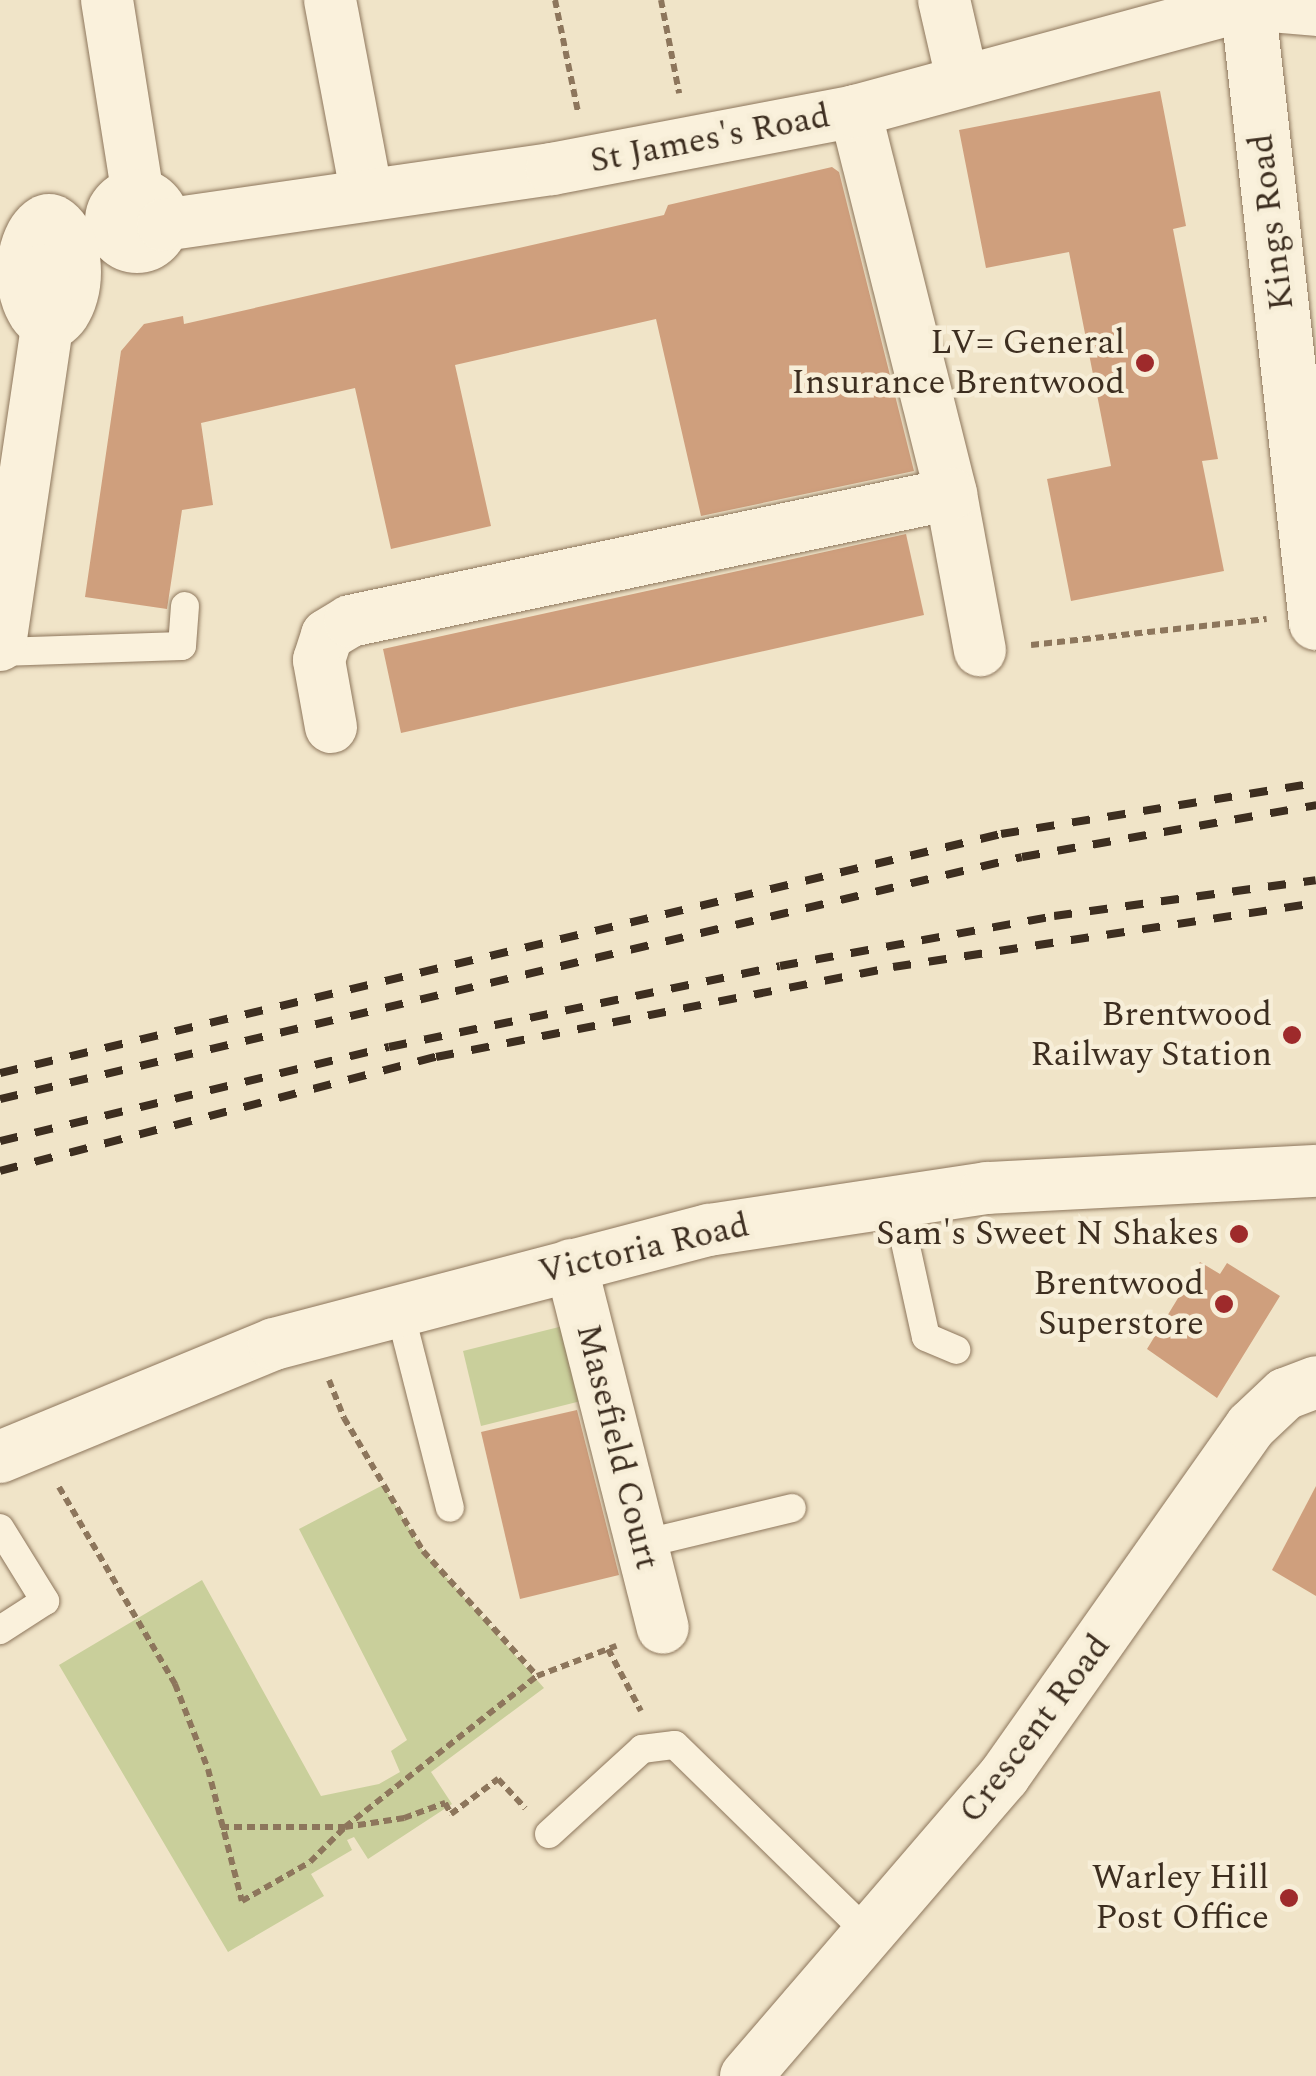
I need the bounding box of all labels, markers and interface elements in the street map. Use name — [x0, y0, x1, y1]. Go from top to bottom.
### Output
street label: St James's Road — [586, 95, 834, 183]
street label: Kings Road — [1240, 131, 1304, 313]
place label: LV= General Insurance Brentwood — [791, 322, 1125, 404]
marker: LV= General Insurance Brentwood — [1134, 352, 1156, 374]
place label: Brentwood Railway Station — [1030, 994, 1272, 1076]
marker: Brentwood Railway Station — [1281, 1024, 1303, 1046]
street label: Victoria Road — [535, 1204, 753, 1294]
place label: Sam's Sweet N Shakes — [876, 1213, 1219, 1255]
marker: Sam's Sweet N Shakes — [1228, 1223, 1250, 1245]
place label: Brentwood Superstore — [1033, 1263, 1204, 1345]
marker: Brentwood Superstore — [1213, 1293, 1235, 1315]
street label: Masefield Court — [566, 1320, 668, 1574]
street label: Crescent Road — [950, 1626, 1120, 1832]
place label: Warley Hill Post Office — [1092, 1857, 1269, 1939]
marker: Warley Hill Post Office — [1278, 1887, 1300, 1909]

